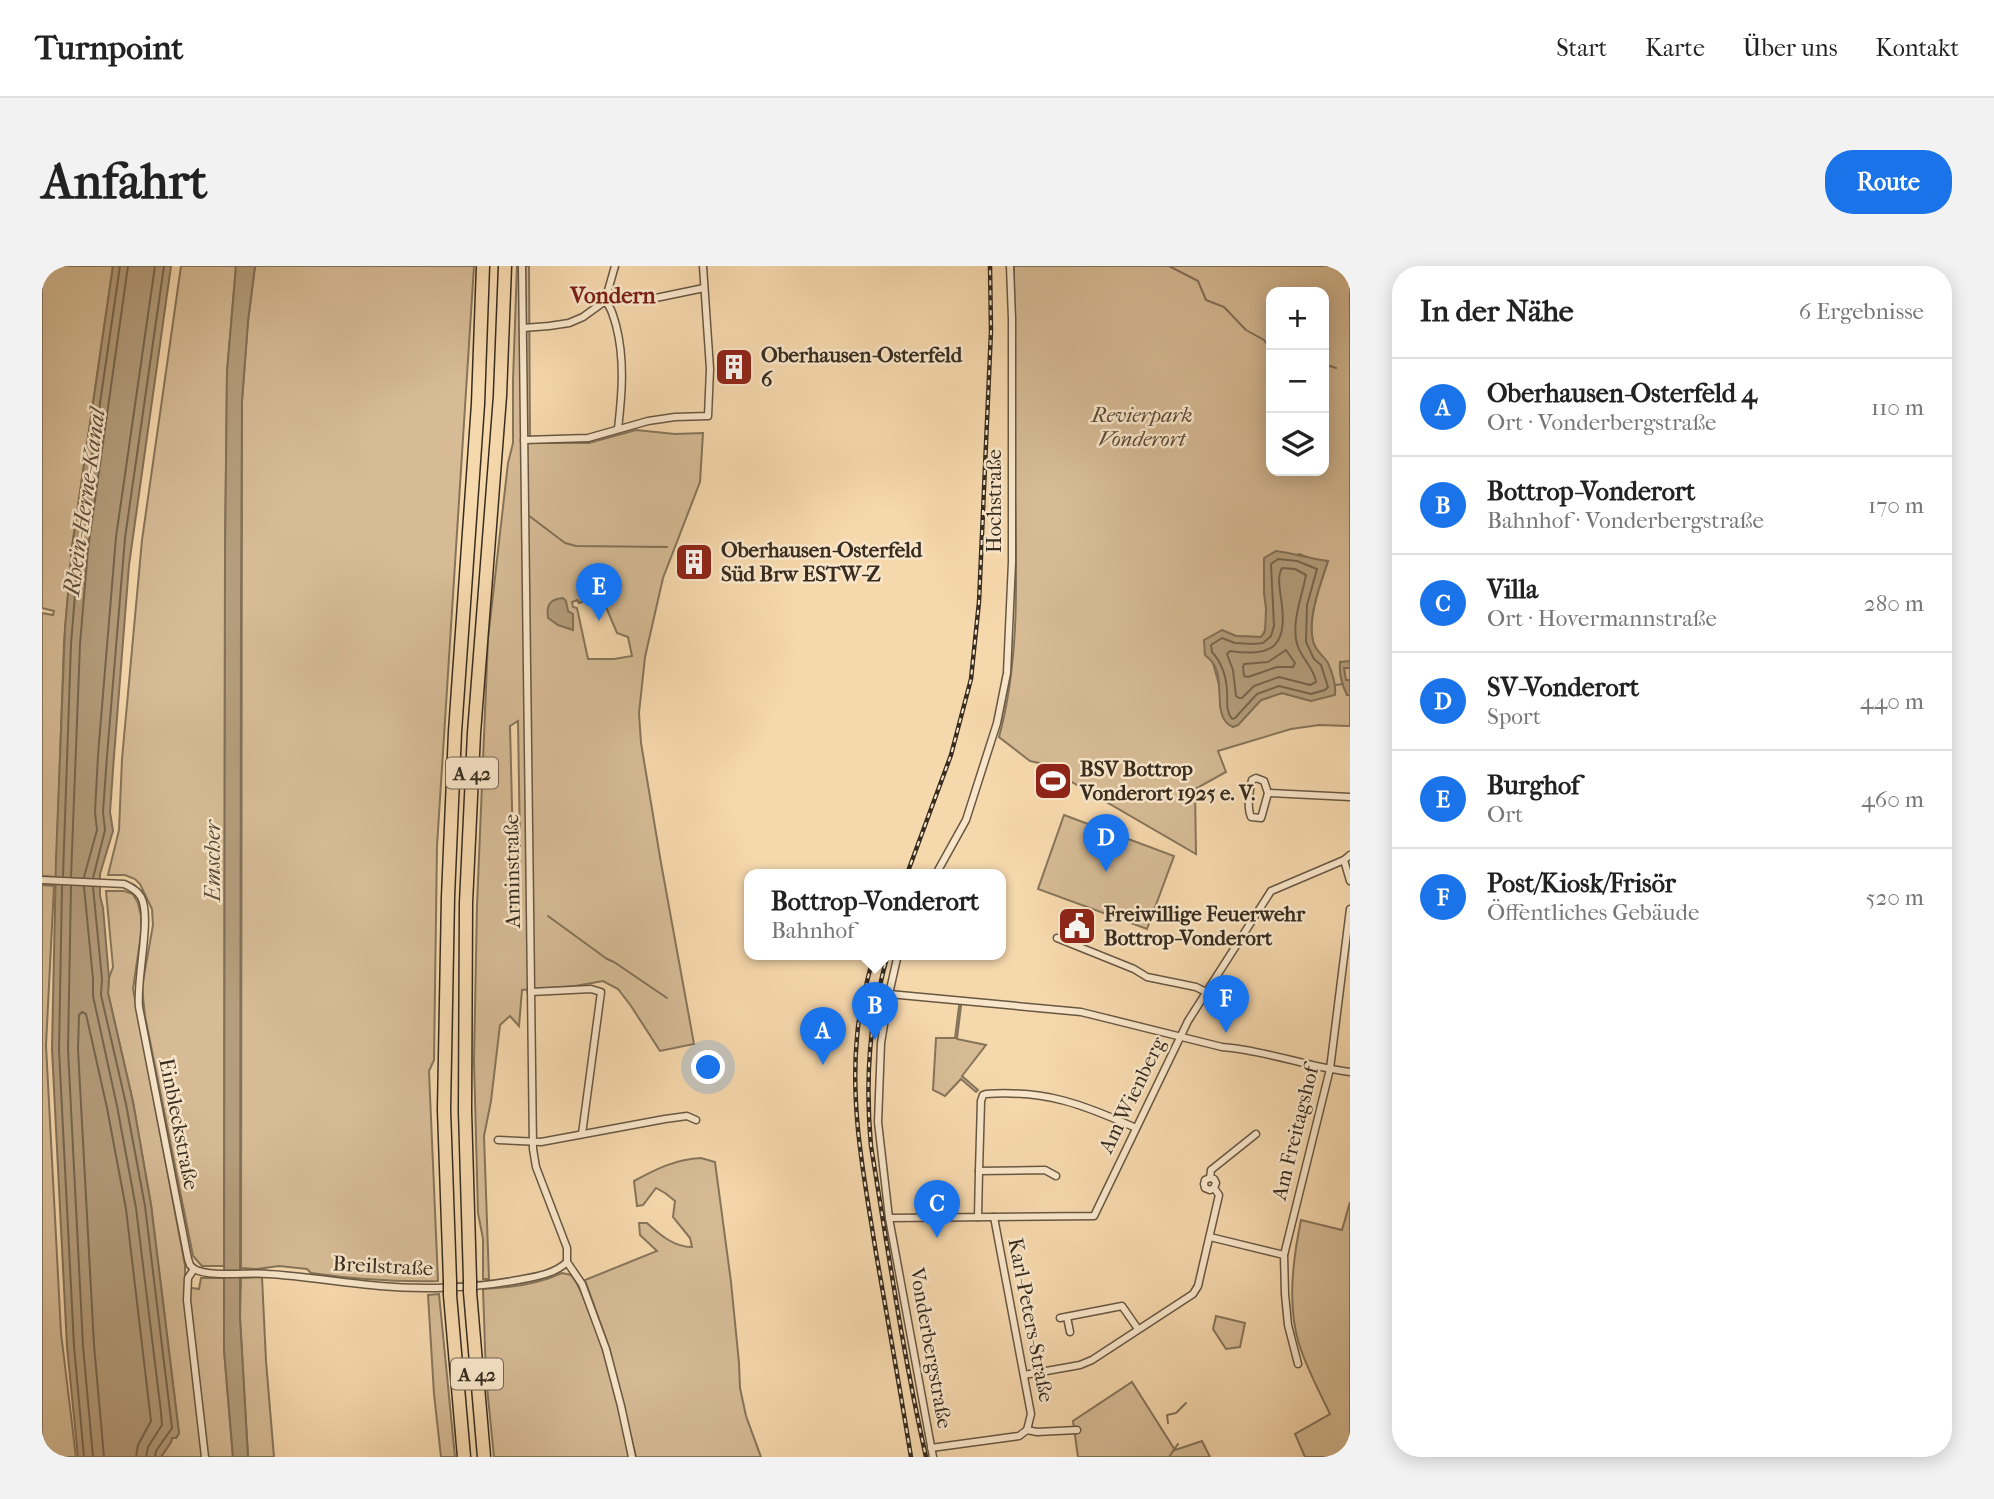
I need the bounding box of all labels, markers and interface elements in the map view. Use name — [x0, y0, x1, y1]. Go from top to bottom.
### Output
text: Turnpoint — [35, 29, 183, 68]
text: Start — [1556, 34, 1607, 62]
text: Karte — [1645, 34, 1705, 62]
text: Über uns — [1743, 34, 1838, 62]
text: Kontakt — [1876, 34, 1959, 62]
button: Route — [1825, 150, 1952, 214]
text: Anfahrt — [42, 153, 207, 211]
district label: Vondern — [569, 282, 656, 309]
map controls — [1266, 287, 1329, 476]
button: + — [1266, 287, 1329, 350]
text: In der Nähe — [1420, 294, 1574, 329]
text: 6 Ergebnisse — [1799, 298, 1924, 325]
place label: Oberhausen-Osterfeld 6 — [761, 343, 963, 391]
building icon: Oberhausen-Osterfeld 6 — [713, 346, 755, 388]
button: − — [1266, 350, 1329, 413]
text: Oberhausen-Osterfeld 4 — [1487, 378, 1757, 409]
text: A — [1436, 394, 1450, 421]
text: 110 m — [1871, 394, 1924, 421]
park label: Revierpark Vonderort — [1089, 403, 1193, 451]
water label: Rhein-Herne-Kanal — [58, 404, 111, 599]
text: Ort · Vonderbergstraße — [1487, 409, 1716, 436]
button: layers — [1266, 413, 1329, 476]
street label: Hochstraße — [982, 449, 1006, 553]
text: Bottrop-Vonderort — [1487, 476, 1695, 507]
text: B — [1436, 492, 1450, 519]
text: 170 m — [1868, 492, 1924, 519]
text: Bahnhof · Vonderbergstraße — [1487, 507, 1764, 534]
place label: Oberhausen-Osterfeld Süd Brw ESTW-Z — [721, 538, 923, 586]
building icon: Oberhausen-Osterfeld Süd Brw ESTW-Z — [673, 541, 715, 583]
pin: E — [576, 563, 622, 621]
text: Villa — [1487, 574, 1538, 605]
text: C — [1435, 590, 1451, 617]
text: 280 m — [1864, 590, 1924, 617]
text: Ort · Hovermannstraße — [1487, 605, 1717, 632]
text: SV-Vonderort — [1487, 672, 1639, 703]
text: D — [1434, 688, 1452, 715]
text: 440 m — [1860, 688, 1924, 715]
text: Sport — [1487, 703, 1541, 730]
place label: BSV Bottrop Vonderort 1925 e. V. — [1079, 757, 1255, 805]
road number: A 42 — [446, 758, 498, 788]
sports icon: BSV Bottrop Vonderort 1925 e. V. — [1032, 760, 1074, 802]
text: Burghof — [1487, 770, 1580, 801]
text: E — [1436, 786, 1450, 813]
text: 460 m — [1861, 786, 1924, 813]
text: Ort — [1487, 801, 1523, 828]
street label: Arminstraße — [499, 814, 525, 929]
pin: D — [1083, 814, 1129, 872]
water label: Emscher — [199, 819, 226, 903]
text: Post/Kiosk/Frisör — [1487, 868, 1676, 899]
popup — [744, 869, 1006, 960]
text: F — [1437, 884, 1449, 911]
text: 520 m — [1865, 884, 1924, 911]
text: Bottrop-Vonderort — [771, 886, 979, 917]
text: Öffentliches Gebäude — [1487, 899, 1699, 926]
place label: Freiwillige Feuerwehr Bottrop-Vonderort — [1103, 902, 1306, 950]
public building icon: Freiwillige Feuerwehr Bottrop-Vonderort — [1056, 905, 1098, 947]
text: Bahnhof — [771, 917, 855, 944]
pin: F — [1203, 975, 1249, 1033]
pin: B — [852, 982, 898, 1040]
pin: A — [800, 1007, 846, 1065]
street label: Am Wienberg — [1093, 1032, 1171, 1158]
your location — [691, 1050, 725, 1084]
street label: Einbleckstraße — [154, 1056, 204, 1192]
street label: Am Freitagshof — [1267, 1060, 1324, 1203]
pin: C — [914, 1180, 960, 1238]
street label: Karl-Peters-Straße — [1003, 1236, 1059, 1404]
street label: Breilstraße — [332, 1251, 434, 1281]
street label: Vonderbergstraße — [905, 1265, 957, 1430]
road number: A 42 — [451, 1358, 503, 1390]

